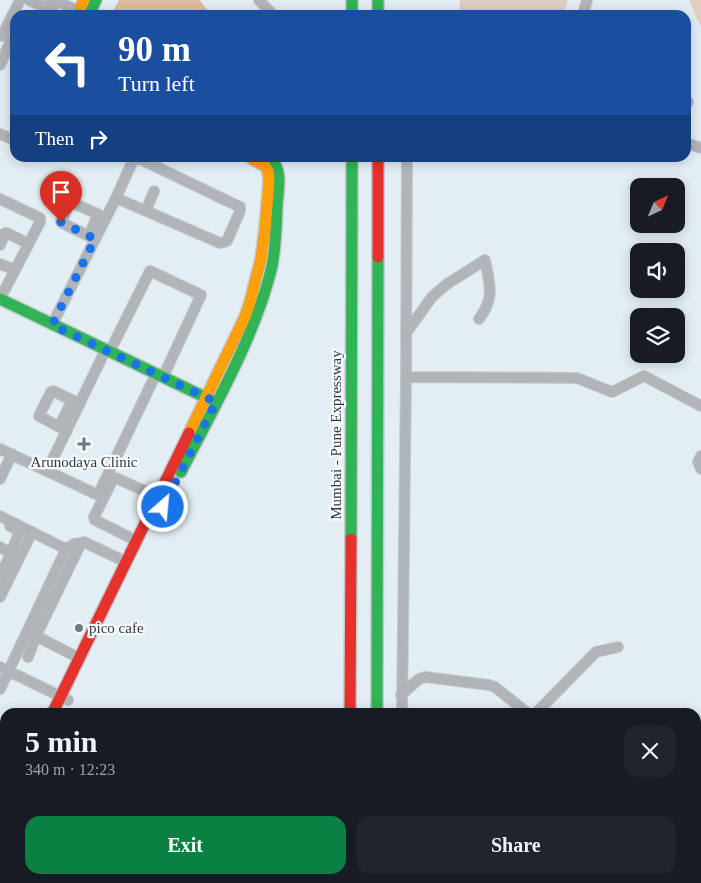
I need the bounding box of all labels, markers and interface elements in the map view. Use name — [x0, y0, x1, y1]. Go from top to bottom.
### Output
icon: left — [35, 30, 100, 95]
text: 90 m — [118, 30, 191, 69]
text: Turn left — [118, 71, 195, 96]
icon: right — [84, 125, 112, 153]
text: Then — [35, 128, 74, 149]
pin — [40, 171, 82, 222]
icon: arrive — [47, 178, 75, 206]
north arrow — [630, 178, 685, 232]
map controls — [630, 178, 685, 363]
button: sound — [630, 243, 685, 298]
button: layers — [630, 308, 685, 363]
street label: Mumbai - Pune Expressway — [328, 350, 344, 520]
marker: Arunodaya Clinic — [77, 437, 91, 451]
place label: Arunodaya Clinic — [30, 454, 138, 470]
position arrow — [136, 480, 188, 532]
place label: pico cafe — [89, 620, 144, 636]
marker: pico cafe — [73, 622, 85, 634]
text: 5 min — [25, 725, 98, 758]
button: close — [624, 725, 676, 777]
text: 340 m · 12:23 — [25, 761, 115, 778]
button: Exit — [25, 816, 346, 874]
button: Share — [356, 816, 676, 874]

